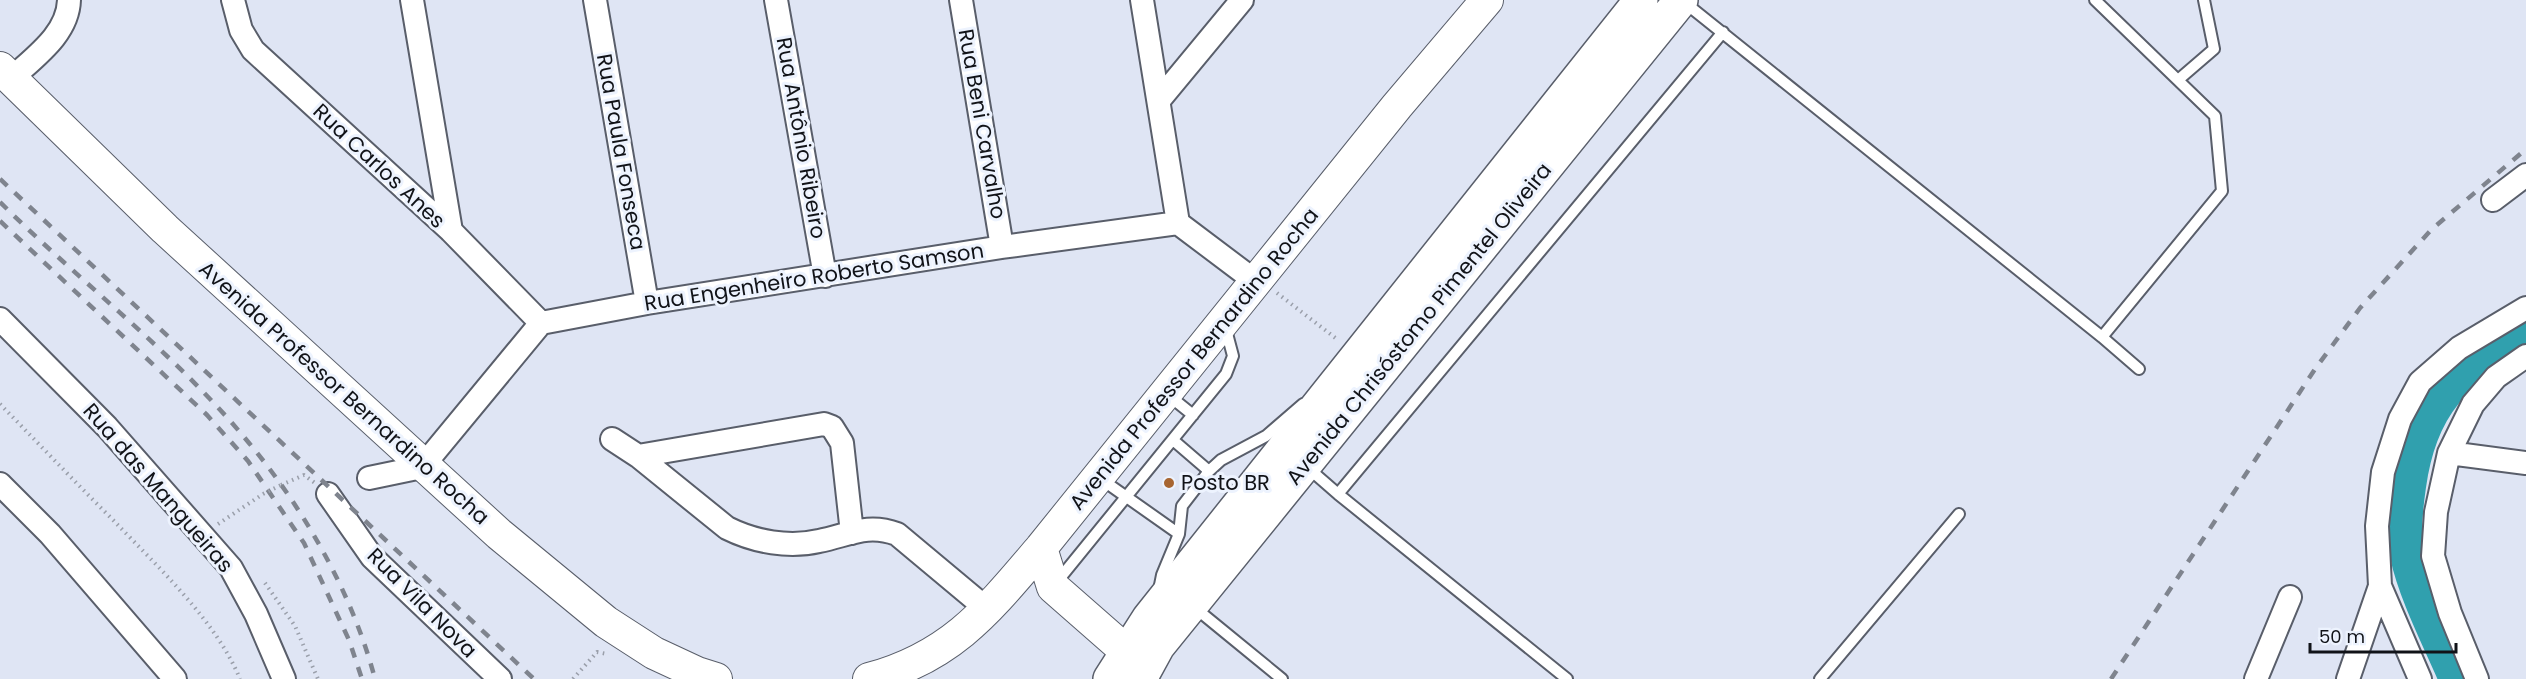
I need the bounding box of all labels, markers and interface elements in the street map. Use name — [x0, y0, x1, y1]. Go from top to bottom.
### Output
street label: Rua Beni Carvalho — [952, 27, 1013, 221]
street label: Rua Antônio Ribeiro — [770, 35, 833, 241]
street label: Rua Paula Fonseca — [590, 51, 653, 253]
street label: Rua Carlos Anes — [307, 97, 452, 235]
street label: Avenida Chrisóstomo Pimentel Oliveira — [1279, 156, 1558, 491]
street label: Avenida Professor Bernardino Rocha — [1062, 201, 1325, 516]
street label: Rua Engenheiro Roberto Samson — [642, 235, 986, 318]
street label: Avenida Professor Bernardino Rocha — [193, 254, 496, 531]
street label: Rua das Mangueiras — [77, 397, 240, 579]
place label: Posto BR — [1181, 468, 1270, 497]
marker: Posto BR — [1162, 476, 1176, 490]
street label: Rua Vila Nova — [361, 541, 484, 664]
scale bar — [2310, 616, 2456, 654]
text: 50 m — [2319, 624, 2365, 649]

